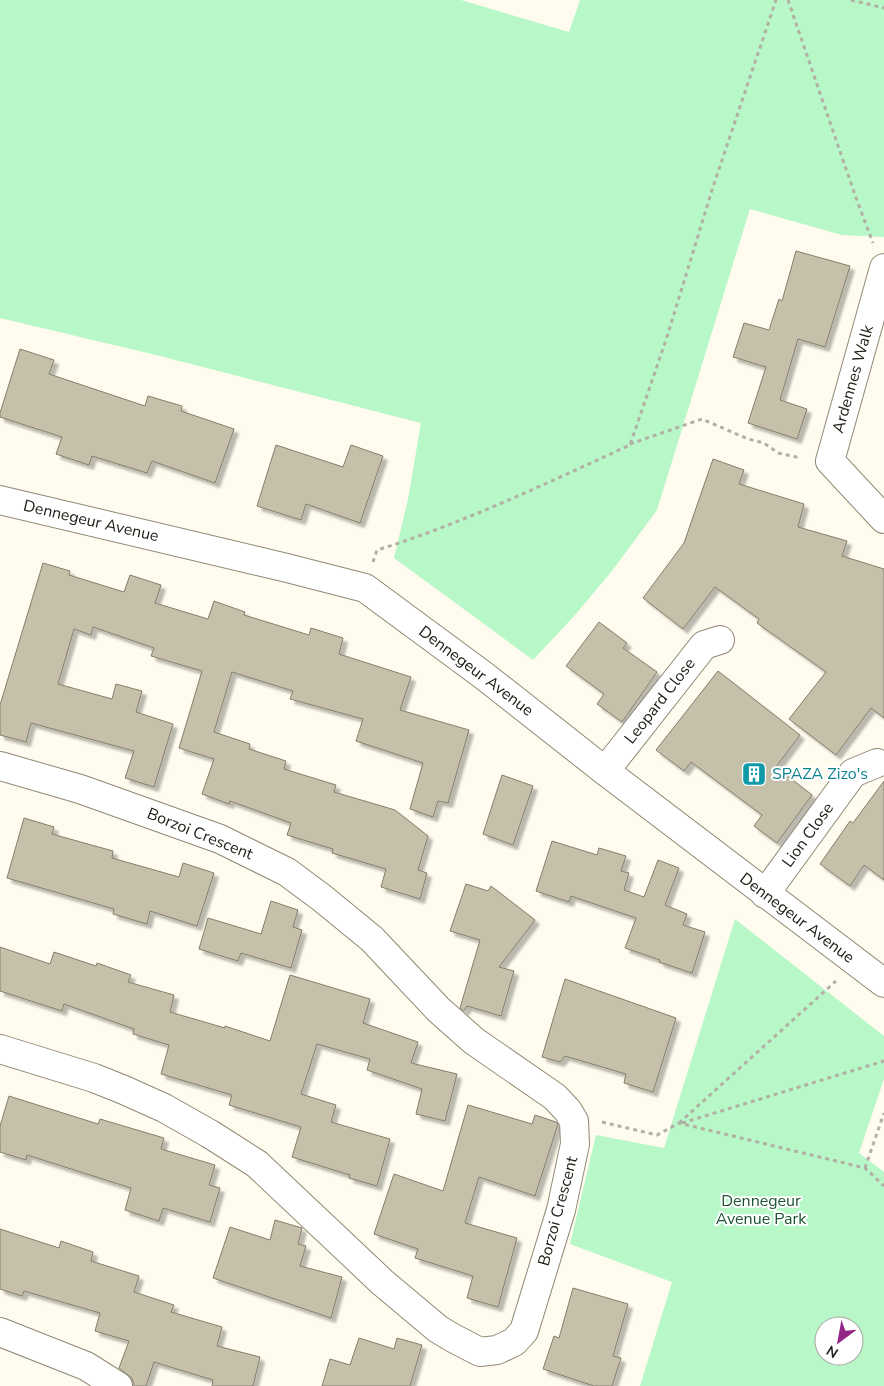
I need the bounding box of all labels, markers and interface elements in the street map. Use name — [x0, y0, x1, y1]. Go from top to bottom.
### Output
street label: Ardennes Walk — [827, 321, 879, 436]
street label: Dennegeur Avenue — [21, 495, 161, 547]
street label: Dennegeur Avenue — [414, 621, 538, 721]
street label: Leopard Close — [619, 653, 701, 749]
building icon: SPAZA Zizo's — [741, 761, 767, 787]
place label: SPAZA Zizo's — [772, 763, 868, 785]
street label: Lion Close — [777, 798, 839, 872]
street label: Borzoi Crescent — [144, 803, 257, 865]
street label: Dennegeur Avenue — [735, 868, 859, 968]
street label: Borzoi Crescent — [533, 1153, 583, 1268]
park label: Dennegeur Avenue Park — [716, 1190, 807, 1230]
north arrow — [814, 1316, 864, 1366]
text: N — [823, 1341, 842, 1362]

